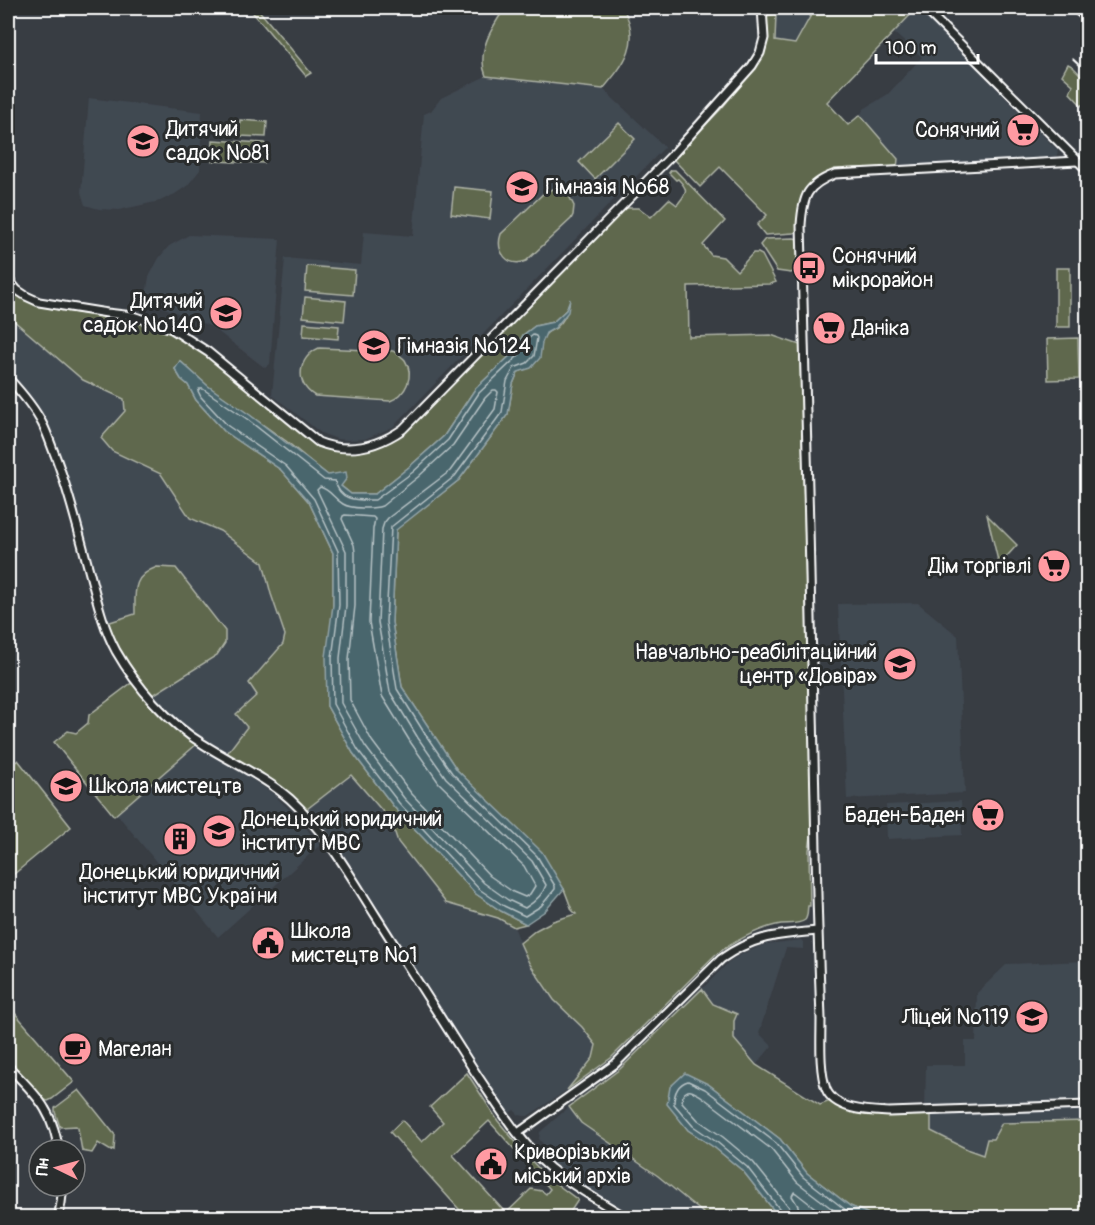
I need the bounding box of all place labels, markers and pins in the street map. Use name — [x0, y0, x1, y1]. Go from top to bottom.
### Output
supermarket icon: Сонячний — [1005, 112, 1041, 148]
place label: Дитячий садок №81 — [165, 116, 270, 167]
place label: Сонячний — [915, 117, 1000, 144]
school or university icon: Дитячий садок №81 — [125, 123, 161, 159]
school or university icon: Гімназія №68 — [504, 169, 540, 205]
place label: Гімназія №68 — [545, 174, 669, 201]
place label: Сонячний мікрорайон — [832, 243, 933, 294]
bus stop icon: Сонячний мікрорайон — [791, 250, 827, 286]
place label: Дитячий садок №140 — [83, 288, 203, 339]
school or university icon: Дитячий садок №140 — [208, 295, 244, 331]
supermarket icon: Даніка — [811, 310, 847, 346]
place label: Даніка — [851, 315, 909, 342]
school or university icon: Гімназія №124 — [356, 328, 392, 364]
place label: Гімназія №124 — [397, 333, 531, 360]
supermarket icon: Дiм торгiвлi — [1036, 548, 1072, 584]
place label: Дiм торгiвлi — [928, 553, 1031, 580]
place label: Навчально-реабілітаційний центр «Довіра» — [635, 639, 877, 690]
school or university icon: Навчально-реабілітаційний центр «Довіра» — [882, 646, 918, 682]
school or university icon: Школа мистецтв — [48, 768, 84, 804]
place label: Школа мистецтв — [89, 773, 242, 800]
supermarket icon: Баден-Баден — [970, 797, 1006, 833]
place label: Баден-Баден — [844, 802, 965, 829]
place label: Донецький юридичний інститут МВС — [241, 806, 442, 857]
school or university icon: Донецький юридичний інститут МВС — [201, 813, 237, 849]
building icon: Донецький юридичний інститут МВС України — [162, 821, 198, 857]
place label: Донецький юридичний інститут МВС України — [79, 859, 280, 910]
place label: Школа мистецтв №1 — [291, 918, 418, 969]
public building icon: Школа мистецтв №1 — [250, 925, 286, 961]
school or university icon: Ліцей №119 — [1014, 999, 1050, 1035]
place label: Ліцей №119 — [901, 1004, 1009, 1031]
cafe icon: Магелан — [57, 1031, 93, 1067]
place label: Магелан — [98, 1036, 172, 1063]
place label: Криворізький міський архів — [514, 1139, 631, 1190]
public building icon: Криворізький міський архів — [473, 1146, 509, 1182]

